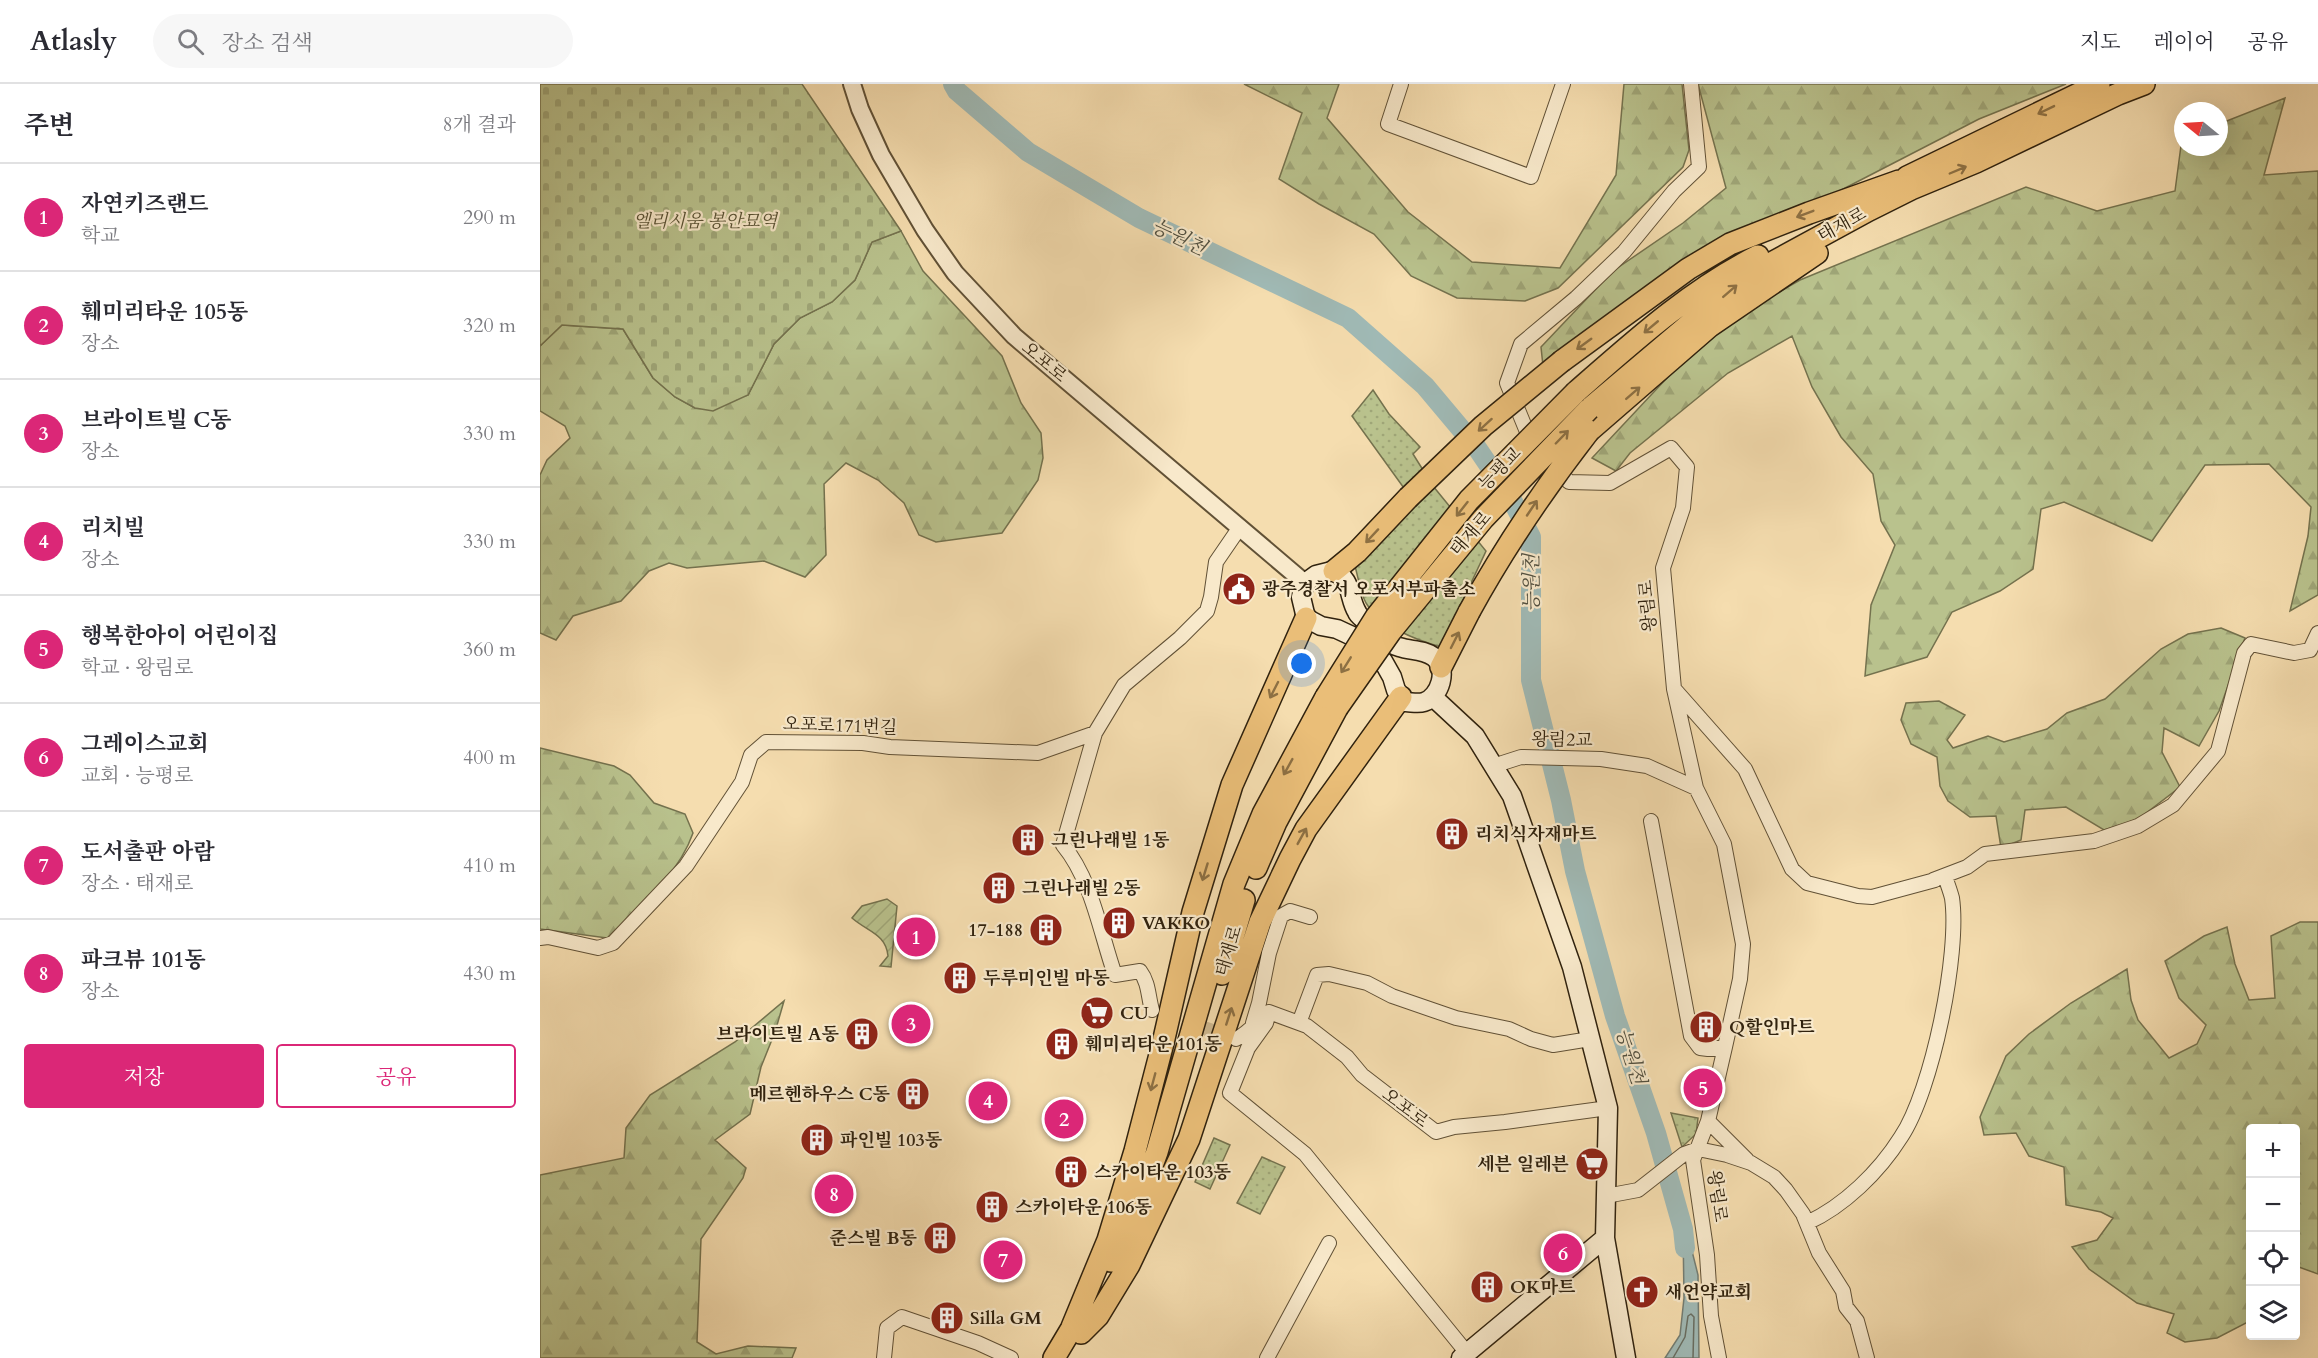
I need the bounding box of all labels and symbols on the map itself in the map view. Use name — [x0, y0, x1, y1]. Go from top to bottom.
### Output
north arrow — [2174, 102, 2228, 156]
one-way arrow — [2038, 104, 2056, 116]
one-way arrow — [1948, 164, 1966, 175]
street label: 태재로 — [1813, 201, 1871, 249]
park label: 엘리시움 봉안묘역 — [633, 209, 779, 234]
one-way arrow — [1796, 210, 1815, 221]
water label: 능원천 — [1147, 212, 1212, 263]
one-way arrow — [1722, 284, 1738, 297]
one-way arrow — [1644, 320, 1659, 334]
street label: 오포로 — [1016, 336, 1072, 388]
one-way arrow — [1576, 338, 1592, 351]
one-way arrow — [1625, 386, 1640, 400]
one-way arrow — [1478, 418, 1493, 432]
one-way arrow — [1555, 430, 1570, 445]
street label: 능평교 — [1473, 441, 1528, 496]
one-way arrow — [1526, 500, 1538, 517]
one-way arrow — [1456, 501, 1469, 517]
street label: 태재로 — [1444, 506, 1498, 562]
one-way arrow — [1365, 528, 1379, 543]
water label: 능원천 — [1518, 552, 1545, 612]
public building icon: 광주경찰서 오포서부파출소 — [1221, 571, 1257, 607]
place label: 광주경찰서 오포서부파출소 — [1262, 577, 1476, 602]
street label: 왕림로 — [1633, 579, 1663, 633]
one-way arrow — [1450, 631, 1462, 649]
your location — [1287, 649, 1316, 678]
one-way arrow — [1340, 656, 1352, 673]
one-way arrow — [1268, 681, 1279, 699]
street label: 오포로171번길 — [782, 712, 898, 740]
street label: 왕림2교 — [1531, 727, 1594, 753]
one-way arrow — [1282, 758, 1294, 775]
building icon: 리치식자재마트 — [1434, 816, 1470, 852]
building icon: 그린나래빌 1동 — [1010, 822, 1046, 858]
place label: 리치식자재마트 — [1475, 822, 1597, 847]
place label: 그린나래빌 1동 — [1051, 828, 1170, 853]
one-way arrow — [1296, 828, 1308, 845]
one-way arrow — [1199, 863, 1210, 882]
building icon: 그린나래빌 2동 — [981, 870, 1017, 906]
place label: 그린나래빌 2동 — [1022, 876, 1141, 901]
building icon: VAKKO — [1101, 905, 1137, 941]
place label: VAKKO — [1142, 911, 1210, 936]
building icon: 17-188 — [1028, 912, 1064, 948]
pin: 1 — [896, 914, 935, 960]
place label: 17-188 — [968, 918, 1023, 943]
street label: 태재로 — [1209, 922, 1249, 980]
building icon: 두루미인빌 마동 — [942, 960, 978, 996]
place label: 두루미인빌 마동 — [983, 966, 1110, 991]
supermarket icon: CU — [1079, 995, 1115, 1031]
place label: CU — [1120, 1001, 1149, 1026]
pin: 3 — [892, 1002, 931, 1046]
one-way arrow — [1224, 1007, 1235, 1026]
building icon: Q할인마트 — [1688, 1009, 1724, 1045]
place label: Q할인마트 — [1729, 1015, 1815, 1040]
building icon: 브라이트빌 A동 — [844, 1016, 880, 1052]
place label: 브라이트빌 A동 — [716, 1022, 840, 1047]
water label: 능원천 — [1610, 1024, 1653, 1089]
building icon: 훼미리타운 101동 — [1044, 1026, 1080, 1062]
place label: 훼미리타운 101동 — [1085, 1032, 1222, 1057]
pin: 5 — [1684, 1066, 1722, 1110]
one-way arrow — [1146, 1072, 1158, 1091]
building icon: 메르헨하우스 C동 — [895, 1076, 931, 1112]
pin: 4 — [968, 1078, 1008, 1124]
place label: 메르헨하우스 C동 — [749, 1082, 891, 1107]
street label: 오포로 — [1377, 1082, 1433, 1134]
pin: 2 — [1044, 1096, 1084, 1142]
building icon: 파인빌 103동 — [799, 1122, 835, 1158]
place label: 파인빌 103동 — [840, 1128, 943, 1153]
supermarket icon: 세븐 일레븐 — [1574, 1146, 1610, 1182]
place label: 세븐 일레븐 — [1477, 1152, 1569, 1177]
building icon: 스카이타운 103동 — [1053, 1154, 1089, 1190]
place label: 스카이타운 103동 — [1094, 1160, 1231, 1185]
street label: 왕림로 — [1701, 1168, 1733, 1224]
pin: 8 — [814, 1172, 854, 1216]
building icon: 스카이타운 106동 — [974, 1189, 1010, 1225]
place label: 스카이타운 106동 — [1015, 1195, 1152, 1220]
building icon: 준스빌 B동 — [922, 1220, 958, 1256]
place label: 준스빌 B동 — [830, 1226, 918, 1251]
pin: 6 — [1544, 1230, 1582, 1276]
pin: 7 — [984, 1238, 1022, 1282]
building icon: OK마트 — [1469, 1269, 1505, 1305]
church icon: 새언약교회 — [1624, 1274, 1660, 1310]
place label: OK마트 — [1510, 1275, 1576, 1300]
place label: 새언약교회 — [1665, 1280, 1752, 1305]
building icon: Silla GM — [929, 1300, 965, 1336]
place label: Silla GM — [970, 1306, 1042, 1331]

